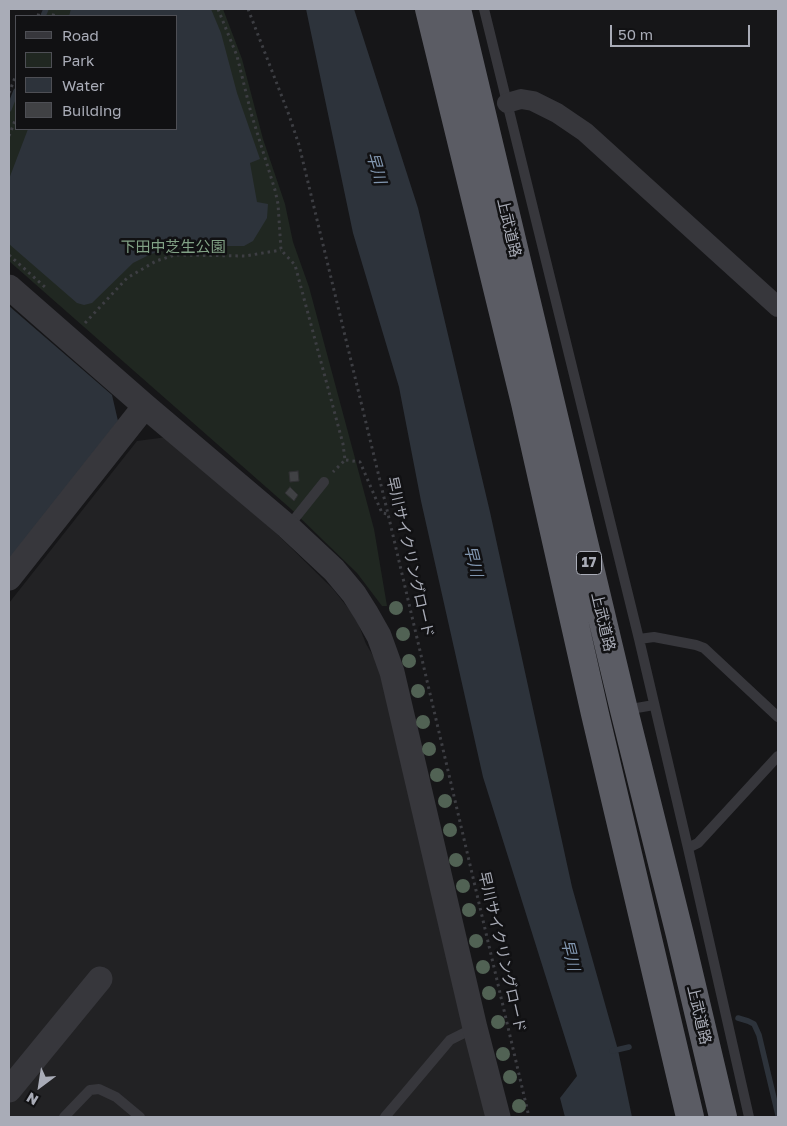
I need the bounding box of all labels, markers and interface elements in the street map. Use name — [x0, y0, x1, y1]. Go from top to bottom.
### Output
legend — [15, 15, 178, 130]
scale bar — [612, 15, 752, 47]
text: 50 m — [618, 25, 653, 43]
text: Road — [62, 26, 99, 44]
text: Park — [62, 51, 94, 69]
text: Water — [62, 76, 105, 94]
text: Building — [62, 101, 122, 119]
water label: 早川 — [362, 150, 390, 186]
street label: 上武道路 — [493, 197, 525, 259]
park label: 下田中芝生公園 — [121, 238, 225, 256]
street label: 早川サイクリングロード — [383, 475, 437, 639]
water label: 早川 — [460, 543, 486, 579]
road number: 17 — [576, 552, 602, 574]
street label: 上武道路 — [587, 591, 619, 653]
street label: 早川サイクリングロード — [475, 870, 529, 1034]
water label: 早川 — [557, 937, 583, 973]
street label: 上武道路 — [683, 984, 715, 1046]
north arrow — [15, 1061, 65, 1111]
text: N — [23, 1089, 41, 1109]

